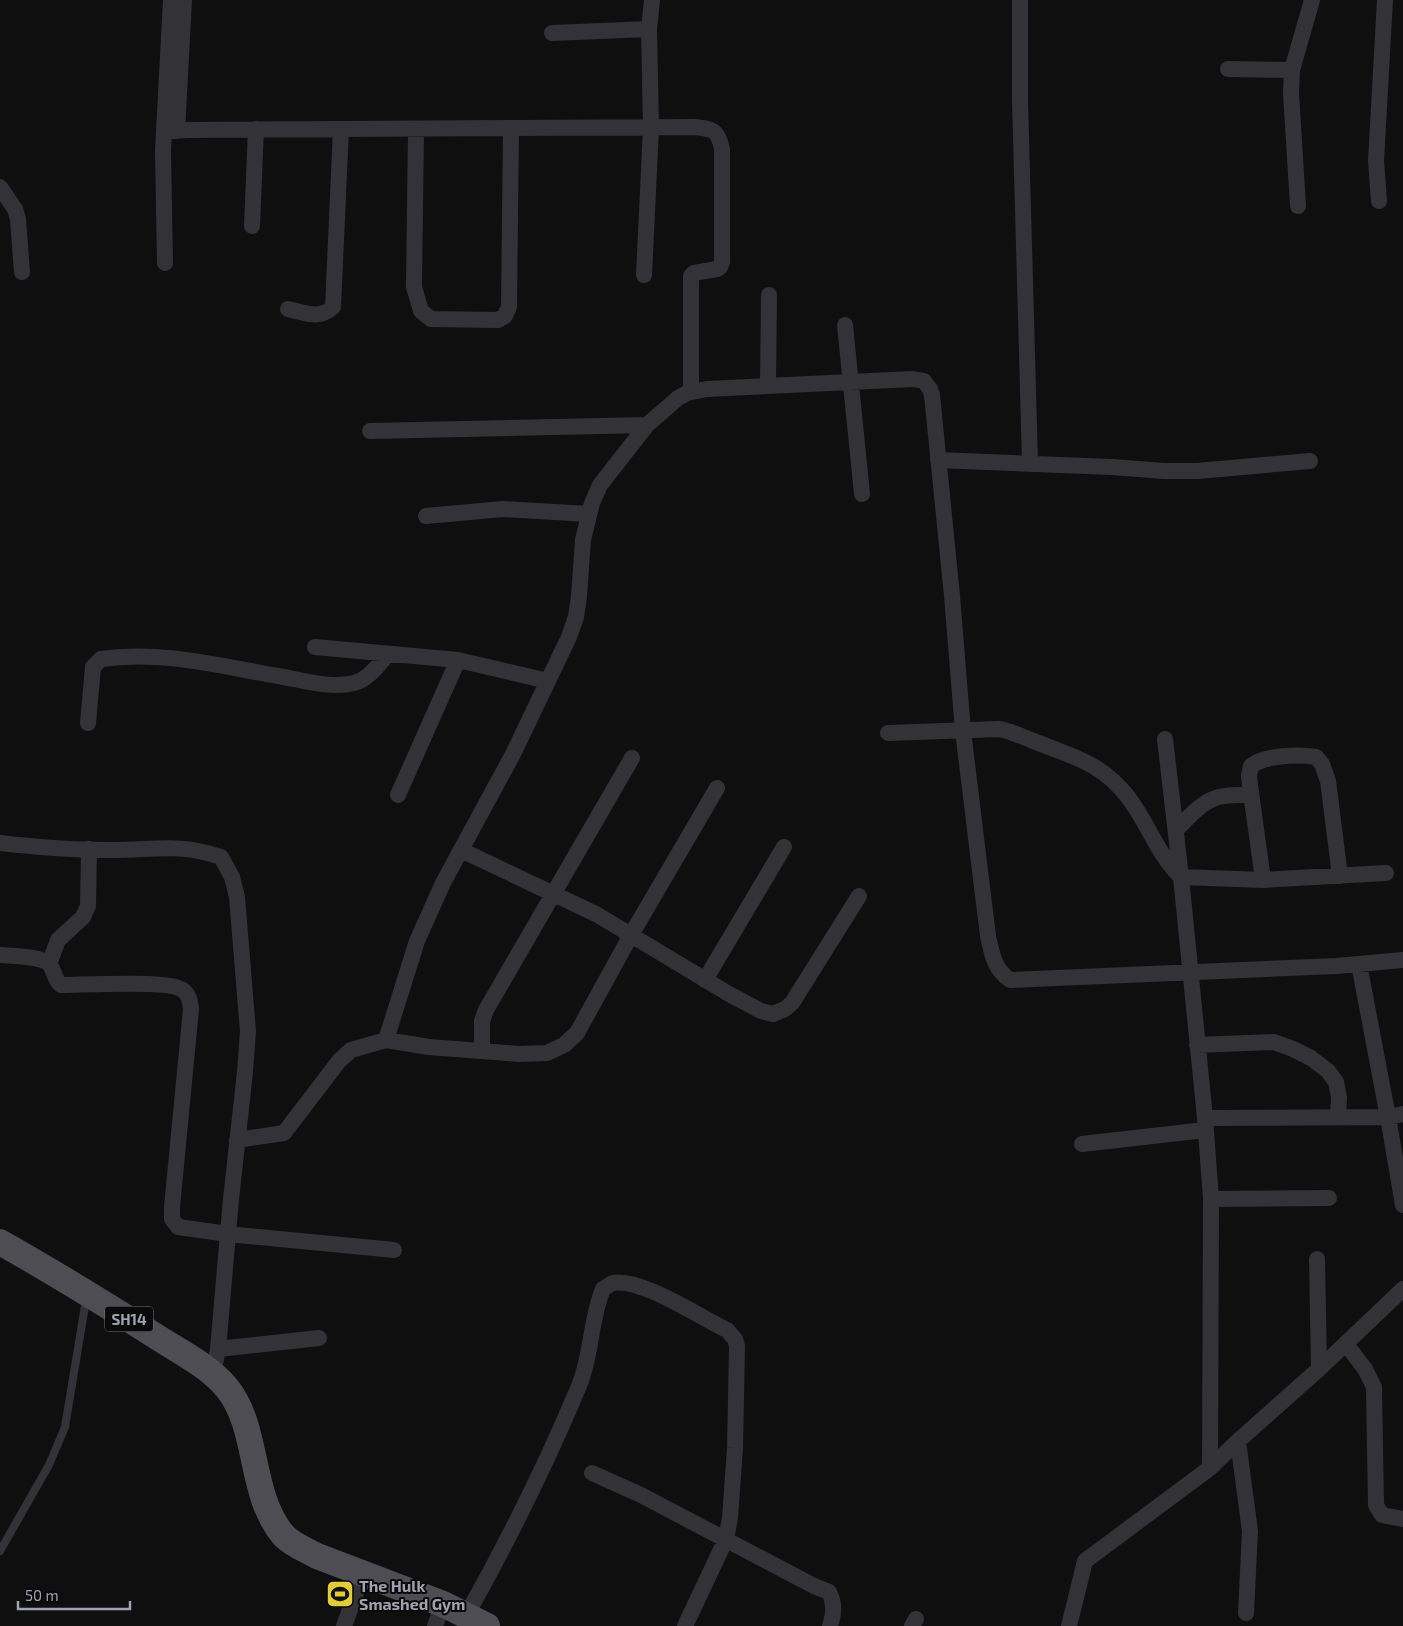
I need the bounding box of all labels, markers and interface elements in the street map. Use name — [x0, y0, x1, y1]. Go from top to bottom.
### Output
road number: SH14 — [105, 1306, 153, 1332]
place label: The Hulk Smashed Gym — [359, 1576, 465, 1614]
scale bar — [18, 1578, 130, 1610]
sports icon: The Hulk Smashed Gym — [325, 1579, 355, 1609]
text: 50 m — [25, 1586, 59, 1604]

